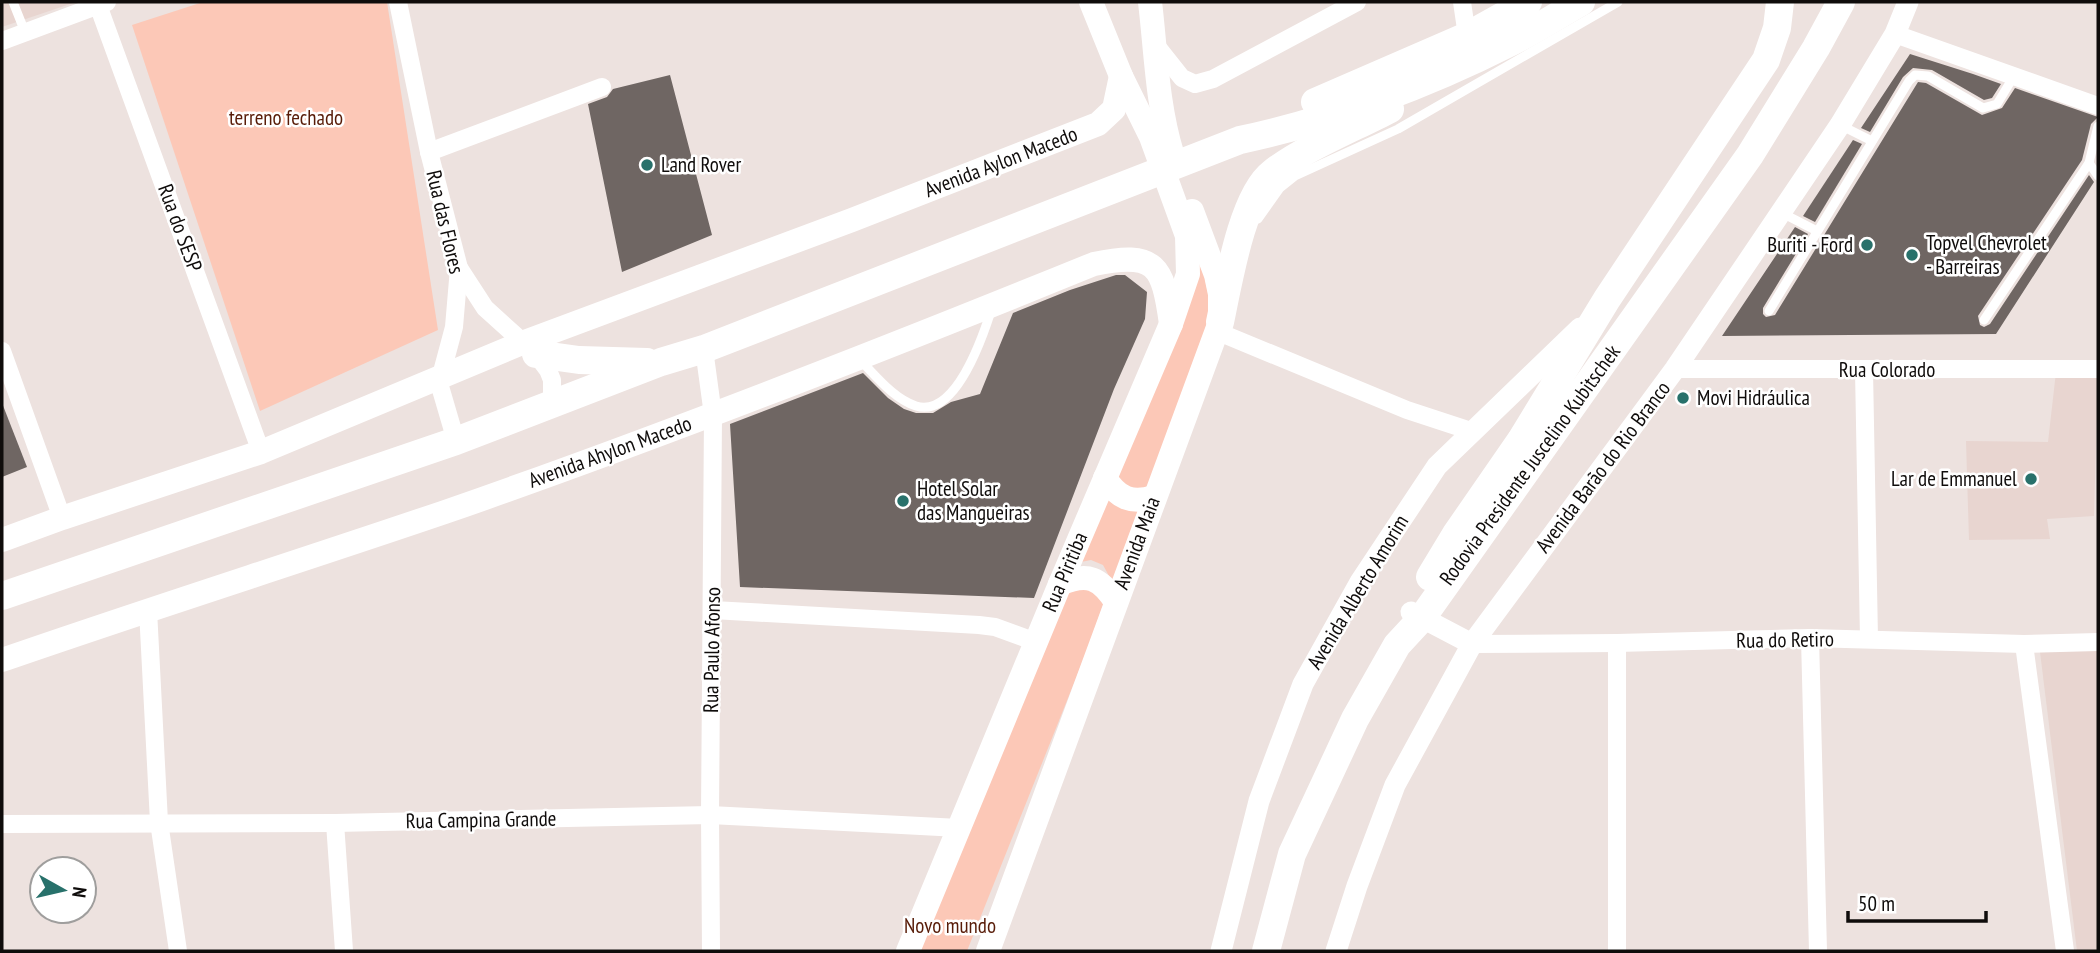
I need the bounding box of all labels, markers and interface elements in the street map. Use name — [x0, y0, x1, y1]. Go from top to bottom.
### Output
park label: terreno fechado — [229, 104, 343, 131]
street label: Avenida Aylon Macedo — [920, 120, 1081, 203]
place label: Land Rover — [661, 151, 742, 178]
marker: Land Rover — [639, 157, 655, 173]
street label: Rua das Flores — [420, 168, 470, 276]
street label: Rua do SESP — [152, 180, 209, 275]
place label: Topvel Chevrolet - Barreiras — [1926, 229, 2047, 280]
place label: Buriti - Ford — [1767, 231, 1853, 258]
marker: Buriti - Ford — [1859, 237, 1875, 253]
marker: Topvel Chevrolet - Barreiras — [1904, 247, 1920, 263]
street label: Rodovia Presidente Juscelino Kubitschek — [1433, 339, 1626, 590]
street label: Rua Colorado — [1839, 356, 1935, 383]
street label: Avenida Barão do Rio Branco — [1529, 376, 1676, 558]
place label: Movi Hidráulica — [1697, 384, 1810, 411]
marker: Movi Hidráulica — [1675, 390, 1691, 406]
street label: Avenida Ahylon Macedo — [525, 409, 695, 494]
place label: Lar de Emmanuel — [1891, 465, 2017, 492]
marker: Lar de Emmanuel — [2023, 471, 2039, 487]
place label: Hotel Solar das Mangueiras — [917, 475, 1030, 526]
marker: Hotel Solar das Mangueiras — [895, 493, 911, 509]
street label: Avenida Maia — [1107, 493, 1166, 593]
street label: Avenida Alberto Amorim — [1301, 510, 1414, 674]
street label: Rua Piritiba — [1036, 528, 1093, 616]
street label: Rua Paulo Afonso — [697, 587, 726, 713]
street label: Rua do Retiro — [1736, 625, 1834, 654]
street label: Rua Campina Grande — [405, 805, 557, 834]
north arrow — [28, 855, 98, 925]
scale bar — [1848, 880, 1986, 924]
text: N — [67, 886, 92, 899]
text: 50 m — [1858, 890, 1895, 917]
park label: Novo mundo — [904, 912, 996, 939]

